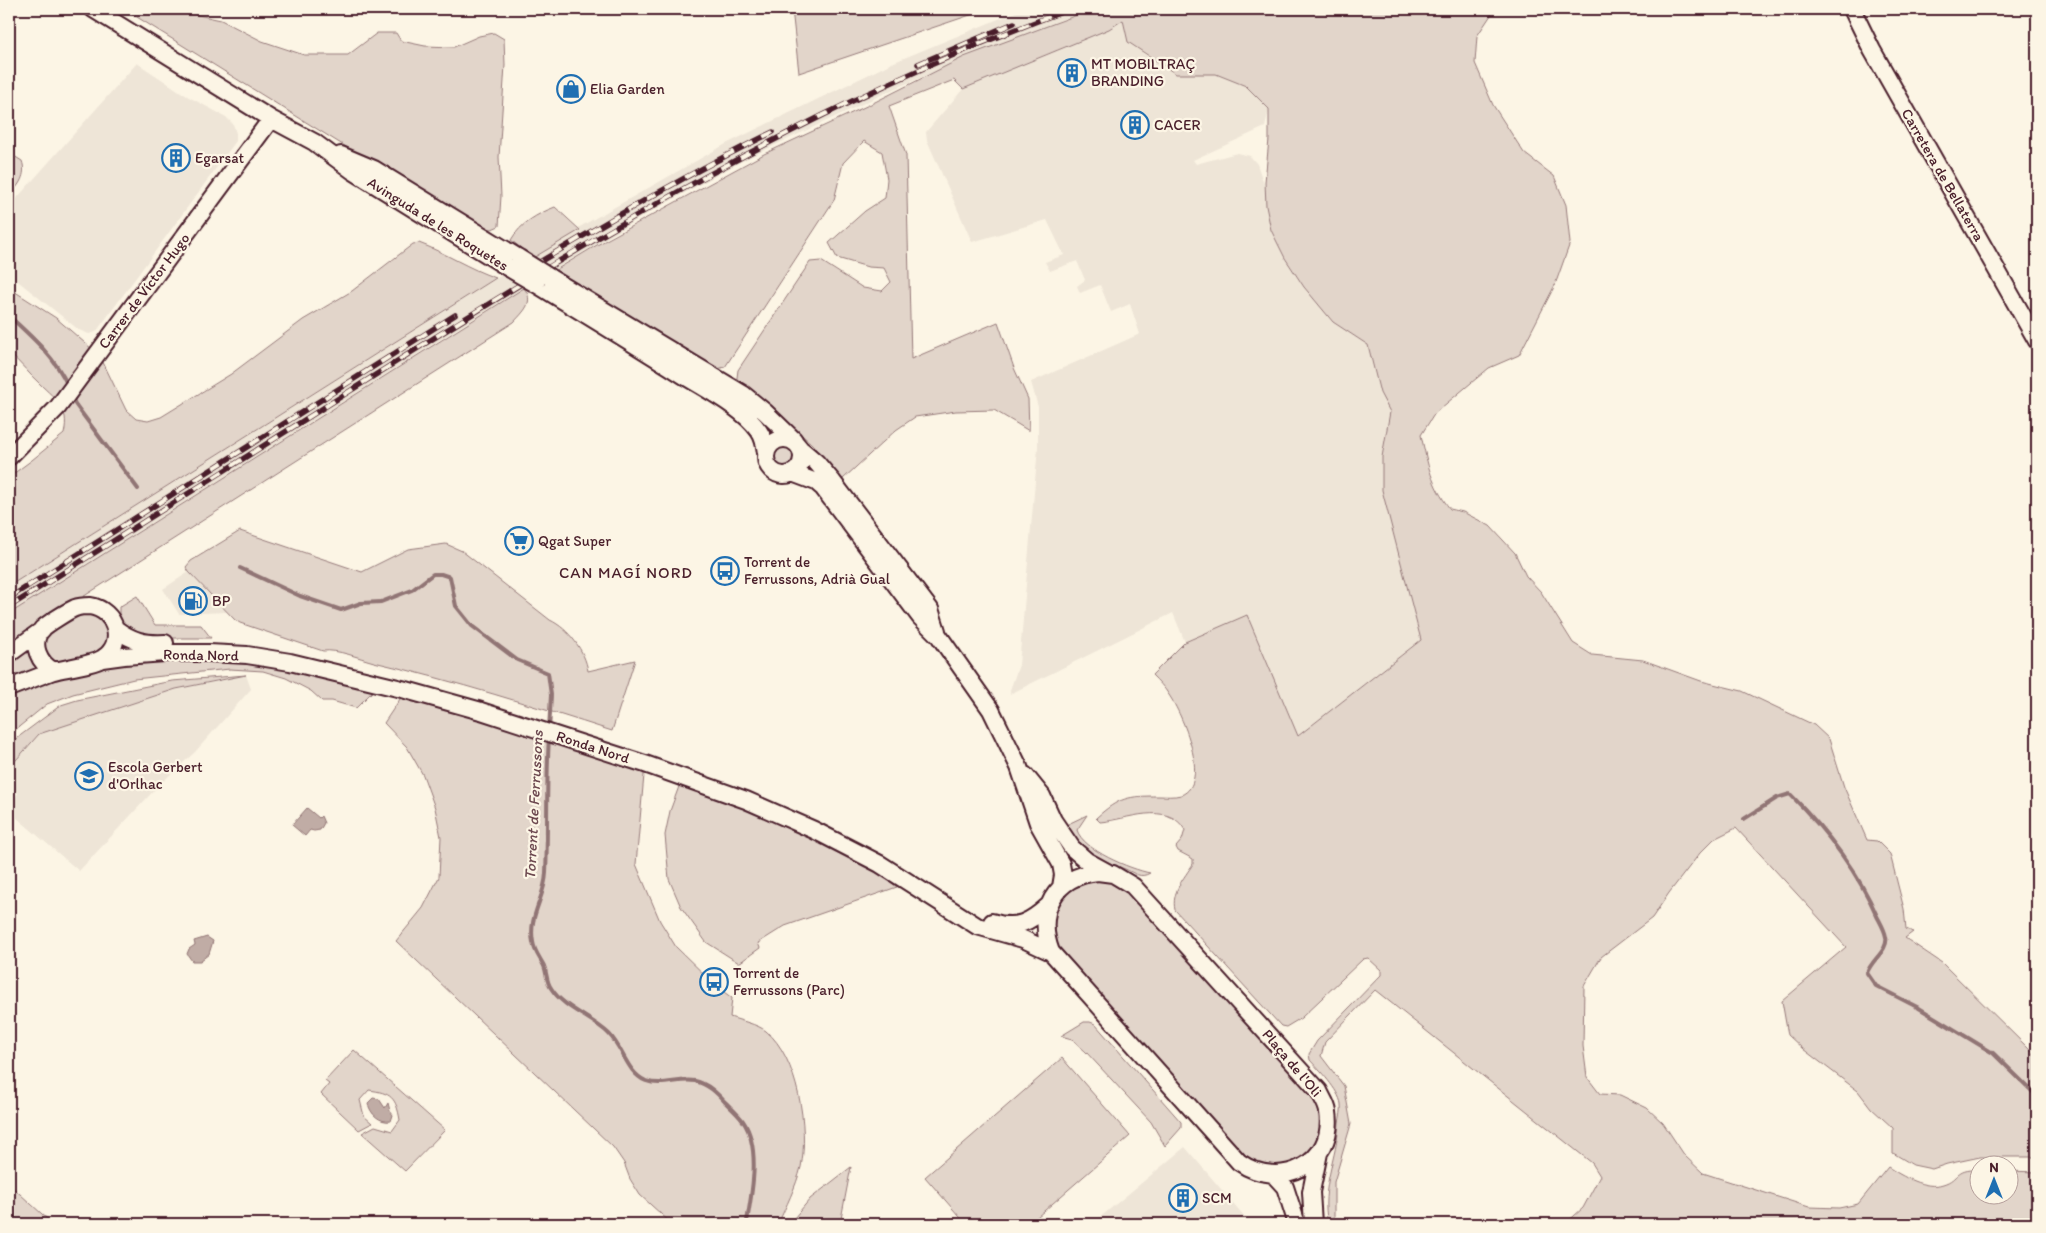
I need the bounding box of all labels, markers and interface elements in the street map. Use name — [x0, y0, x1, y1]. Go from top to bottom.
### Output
place label: MT MOBILTRAÇ BRANDING — [1091, 55, 1195, 90]
building icon: MT MOBILTRAÇ BRANDING — [1057, 58, 1087, 88]
shop icon: Elia Garden — [556, 74, 586, 104]
place label: Elia Garden — [590, 80, 665, 98]
street label: Carretera de Bellaterra — [1898, 105, 1988, 245]
building icon: CACER — [1120, 110, 1150, 140]
place label: CACER — [1154, 116, 1201, 134]
building icon: Egarsat — [161, 143, 191, 173]
place label: Egarsat — [195, 149, 245, 167]
street label: Avinguda de les Roquetes — [364, 173, 512, 275]
street label: Carrer de Víctor Hugo — [95, 230, 193, 352]
supermarket icon: Qgat Super — [504, 526, 534, 556]
place label: Qgat Super — [538, 532, 611, 550]
place label: Torrent de Ferrussons, Adrià Gual — [744, 553, 891, 588]
bus stop icon: Torrent de Ferrussons, Adrià Gual — [710, 556, 740, 586]
district label: CAN MAGÍ NORD — [559, 563, 693, 582]
fuel station icon: BP — [178, 586, 208, 616]
place label: BP — [212, 592, 231, 610]
street label: Ronda Nord — [163, 645, 240, 665]
street label: Ronda Nord — [554, 727, 633, 768]
water label: Torrent de Ferrussons — [520, 729, 547, 880]
place label: Escola Gerbert d'Orlhac — [108, 758, 203, 793]
school or university icon: Escola Gerbert d'Orlhac — [74, 761, 104, 791]
place label: Torrent de Ferrussons (Parc) — [733, 964, 845, 999]
bus stop icon: Torrent de Ferrussons (Parc) — [699, 967, 729, 997]
street label: Plaça de l'Oli — [1258, 1025, 1326, 1101]
north arrow — [1968, 1156, 2018, 1206]
text: N — [1989, 1159, 1999, 1176]
building icon: SCM — [1168, 1183, 1198, 1213]
place label: SCM — [1202, 1189, 1232, 1207]

